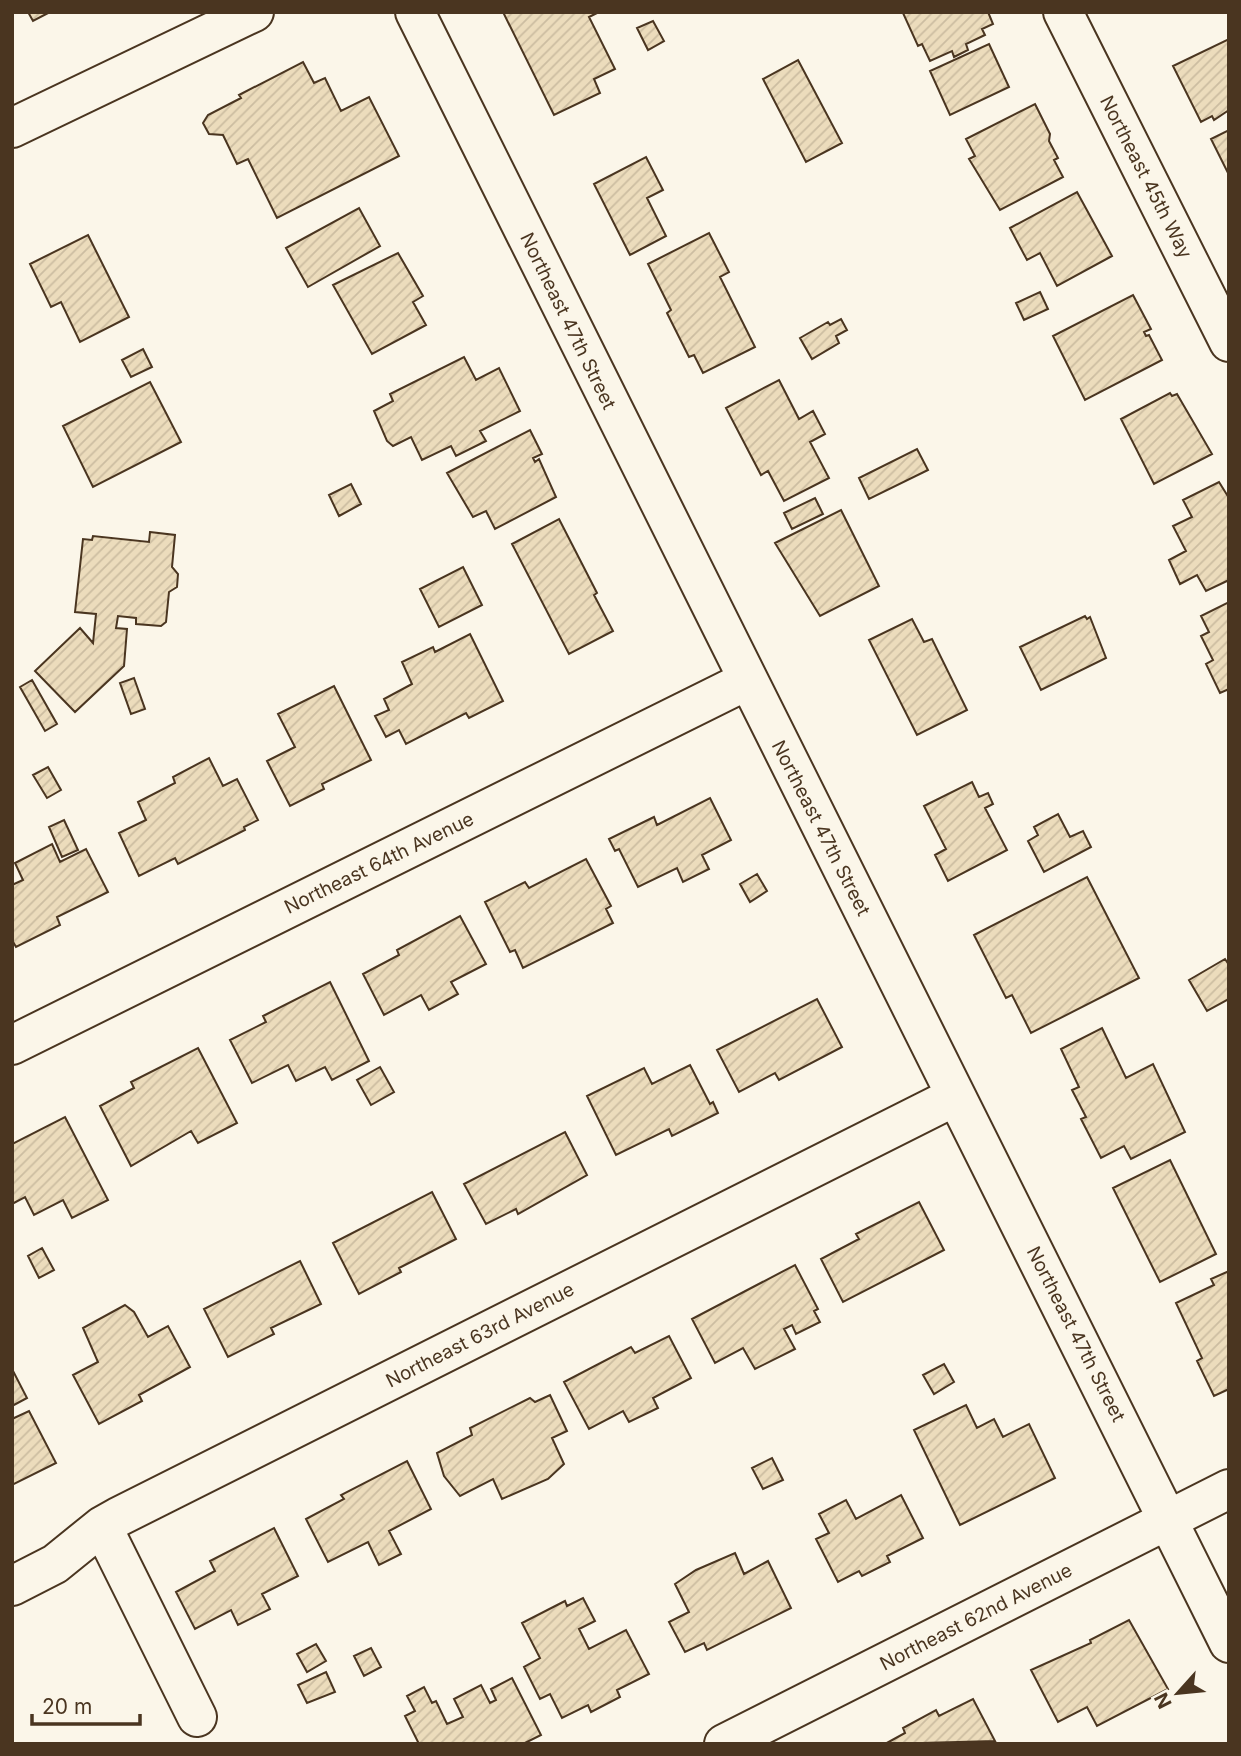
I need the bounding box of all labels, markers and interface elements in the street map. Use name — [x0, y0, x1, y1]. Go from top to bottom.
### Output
street label: Northeast 45th Way — [1095, 92, 1197, 263]
street label: Northeast 47th Street — [515, 229, 621, 413]
street label: Northeast 47th Street — [767, 737, 875, 919]
street label: Northeast 64th Avenue — [281, 807, 477, 919]
street label: Northeast 47th Street — [1022, 1243, 1130, 1425]
street label: Northeast 63rd Avenue — [382, 1277, 578, 1393]
street label: Northeast 62nd Avenue — [876, 1559, 1076, 1675]
north arrow — [1143, 1658, 1213, 1728]
scale bar — [32, 1682, 140, 1726]
text: N — [1150, 1689, 1177, 1712]
text: 20 m — [42, 1694, 92, 1719]

